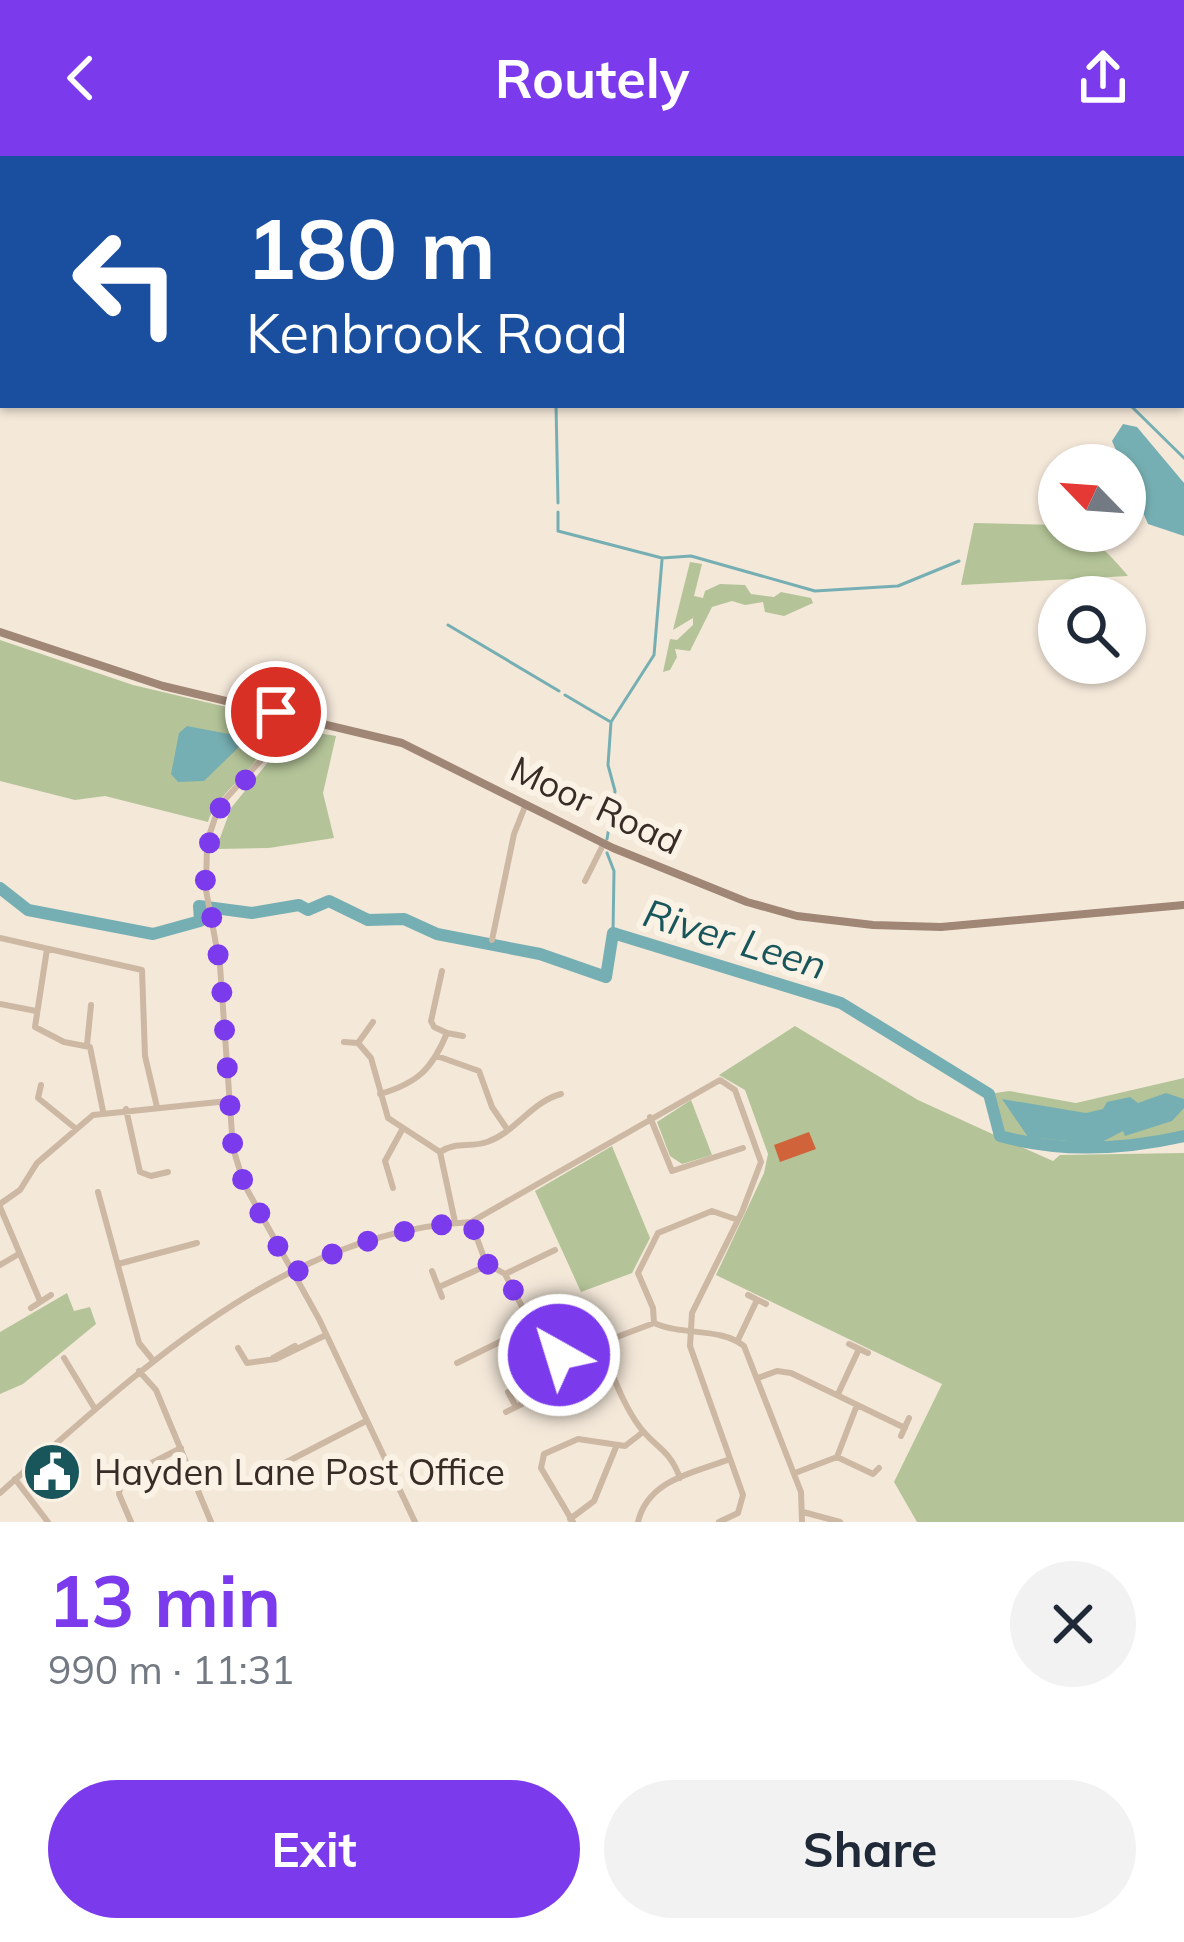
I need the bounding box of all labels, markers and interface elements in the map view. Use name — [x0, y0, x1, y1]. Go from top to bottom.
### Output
text: Routely — [495, 44, 689, 112]
icon: back — [48, 45, 114, 111]
icon: share — [1070, 45, 1136, 111]
text: 180 m — [246, 195, 496, 300]
icon: left — [48, 204, 204, 360]
text: Kenbrook Road — [246, 299, 628, 367]
north arrow — [1038, 444, 1146, 552]
map controls — [1038, 444, 1146, 684]
button: search — [1038, 576, 1146, 684]
pin — [225, 661, 327, 763]
icon: arrive — [243, 679, 309, 745]
street label: Moor Road — [504, 746, 689, 864]
water label: River Leen — [638, 888, 832, 990]
position arrow — [496, 1292, 622, 1418]
public building icon: Hayden Lane Post Office — [21, 1441, 83, 1503]
place label: Hayden Lane Post Office — [94, 1449, 505, 1494]
text: 13 min — [48, 1555, 281, 1645]
button: close — [1010, 1561, 1136, 1687]
text: 990 m · 11:31 — [48, 1645, 294, 1694]
button: Exit — [48, 1780, 580, 1918]
button: Share — [604, 1780, 1136, 1918]

